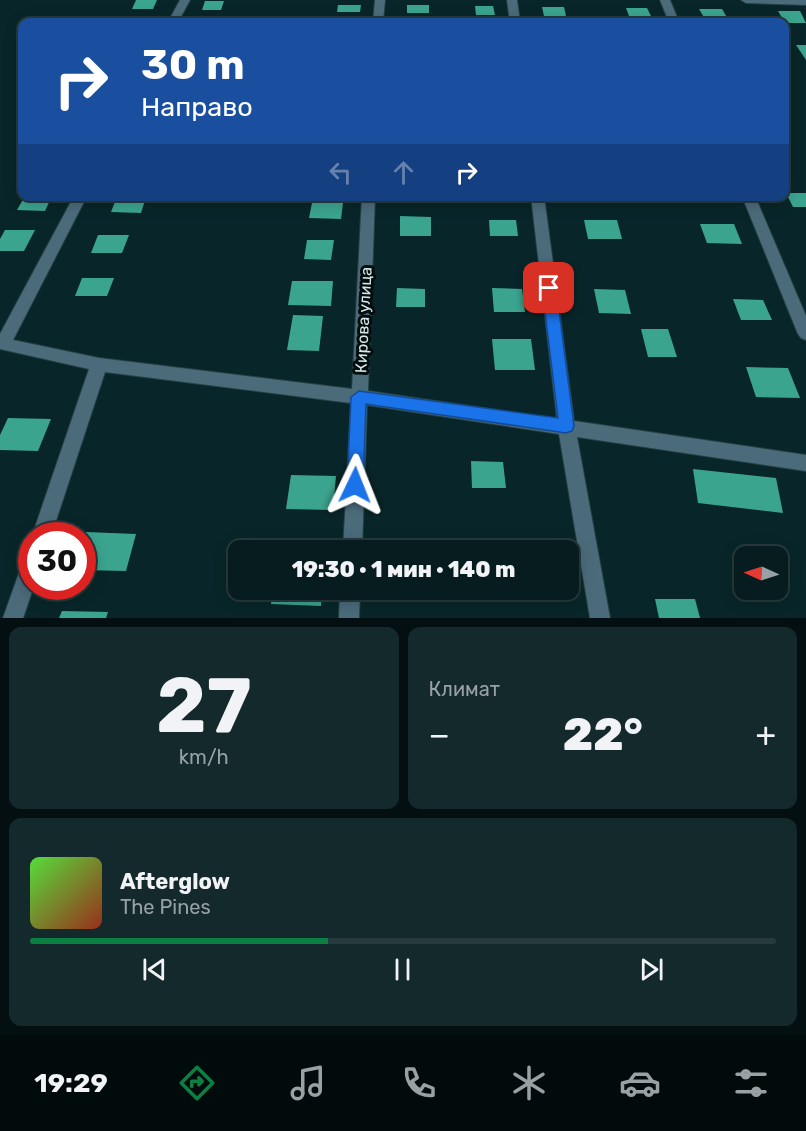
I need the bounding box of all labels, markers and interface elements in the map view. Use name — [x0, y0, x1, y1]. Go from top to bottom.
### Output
text: 30 m — [141, 40, 245, 90]
icon: right — [42, 42, 120, 120]
text: Направо — [141, 91, 253, 123]
icon: left — [324, 156, 357, 189]
icon: ahead — [387, 156, 420, 189]
icon: right — [450, 156, 483, 189]
pin — [523, 262, 574, 313]
street label: Кирова улица — [351, 266, 376, 374]
icon: arrive — [532, 271, 565, 304]
position arrow — [323, 453, 387, 517]
speed limit sign: 30 — [18, 522, 96, 600]
north arrow — [734, 546, 788, 600]
map controls — [734, 546, 788, 600]
text: 19:30 · 1 мин · 140 m — [292, 556, 515, 583]
text: 27 — [156, 659, 251, 752]
text: Климат — [429, 677, 500, 701]
text: 22° — [563, 708, 643, 761]
text: − — [429, 715, 450, 754]
text: + — [755, 715, 776, 754]
text: km/h — [179, 745, 229, 769]
text: Afterglow — [120, 868, 230, 895]
text: The Pines — [120, 895, 211, 919]
icon: previous — [138, 953, 171, 986]
icon: pause — [386, 953, 419, 986]
icon: next — [635, 953, 668, 986]
icon: directions — [176, 1062, 218, 1104]
icon: music — [287, 1062, 329, 1104]
icon: phone — [398, 1062, 440, 1104]
icon: climate — [508, 1062, 550, 1104]
icon: car — [619, 1062, 661, 1104]
icon: filters — [730, 1062, 772, 1104]
text: 19:29 — [34, 1067, 108, 1099]

